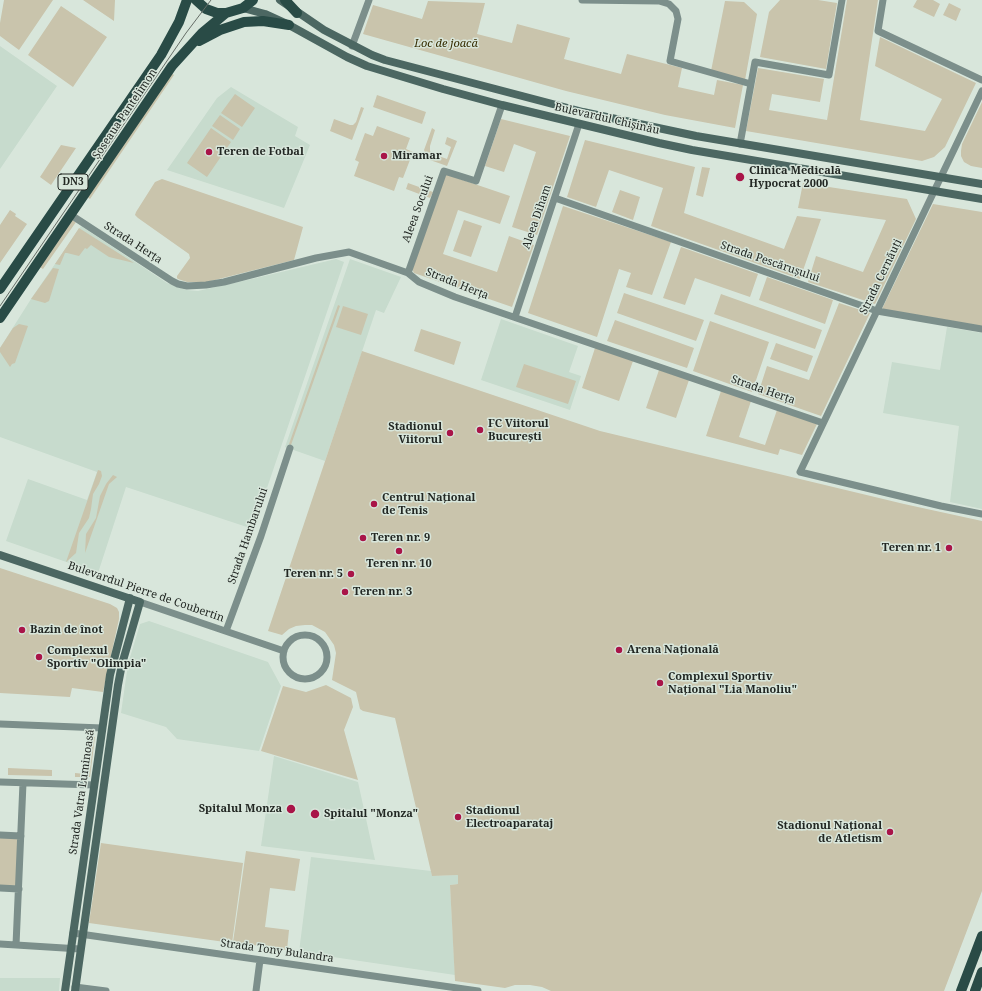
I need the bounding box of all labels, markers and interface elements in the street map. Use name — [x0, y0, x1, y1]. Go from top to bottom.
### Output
park label: Loc de joacă — [414, 37, 478, 51]
street label: Șoseaua Pantelimon — [90, 66, 160, 162]
street label: Bulevardul Chișinău — [553, 101, 661, 137]
place label: Teren de Fotbal — [217, 145, 304, 159]
marker: Teren de Fotbal — [204, 147, 214, 157]
place label: Miramar — [392, 149, 442, 163]
marker: Miramar — [379, 151, 389, 161]
place label: Clinica Medicală Hypocrat 2000 — [749, 164, 841, 190]
marker: Clinica Medicală Hypocrat 2000 — [734, 171, 746, 183]
road number: DN3 — [58, 174, 88, 190]
street label: Aleea Socului — [400, 174, 436, 244]
street label: Aleea Diham — [520, 183, 554, 251]
street label: Strada Herța — [101, 219, 165, 267]
street label: Strada Cernăuți — [857, 237, 905, 317]
street label: Strada Pescărușului — [719, 239, 821, 285]
street label: Strada Herța — [424, 265, 490, 303]
street label: Strada Herța — [729, 373, 797, 407]
place label: FC Viitorul București — [488, 417, 549, 443]
place label: Stadionul Viitorul — [388, 420, 442, 446]
marker: FC Viitorul București — [475, 425, 485, 435]
marker: Stadionul Viitorul — [445, 428, 455, 438]
street label: Strada Hambarului — [225, 486, 271, 586]
place label: Centrul Național de Tenis — [382, 491, 475, 517]
marker: Centrul Național de Tenis — [369, 499, 379, 509]
place label: Teren nr. 9 — [371, 531, 430, 545]
marker: Teren nr. 9 — [358, 533, 368, 543]
place label: Teren nr. 1 — [882, 541, 941, 555]
marker: Teren nr. 1 — [944, 543, 954, 553]
marker: Teren nr. 10 — [394, 546, 404, 556]
place label: Teren nr. 10 — [366, 557, 432, 571]
street label: Bulevardul Pierre de Coubertin — [66, 559, 226, 625]
place label: Teren nr. 5 — [284, 567, 343, 581]
marker: Teren nr. 5 — [346, 569, 356, 579]
place label: Teren nr. 3 — [353, 585, 412, 599]
marker: Teren nr. 3 — [340, 587, 350, 597]
place label: Bazin de înot — [30, 623, 103, 637]
marker: Bazin de înot — [17, 625, 27, 635]
place label: Arena Națională — [627, 643, 719, 657]
place label: Complexul Sportiv "Olimpia" — [47, 644, 146, 670]
marker: Arena Națională — [614, 645, 624, 655]
marker: Complexul Sportiv "Olimpia" — [34, 652, 44, 662]
place label: Complexul Sportiv Național "Lia Manoliu" — [668, 670, 797, 696]
marker: Complexul Sportiv Național "Lia Manoliu" — [655, 678, 665, 688]
street label: Strada Vatra Luminoasă — [67, 729, 97, 855]
place label: Spitalul Monza — [199, 802, 282, 816]
marker: Spitalul Monza — [285, 803, 297, 815]
place label: Stadionul Electroaparataj — [466, 804, 553, 830]
place label: Spitalul "Monza" — [324, 807, 418, 821]
marker: Spitalul "Monza" — [309, 808, 321, 820]
marker: Stadionul Electroaparataj — [453, 812, 463, 822]
place label: Stadionul Național de Atletism — [777, 819, 882, 845]
marker: Stadionul Național de Atletism — [885, 827, 895, 837]
street label: Strada Tony Bulandra — [220, 937, 334, 965]

